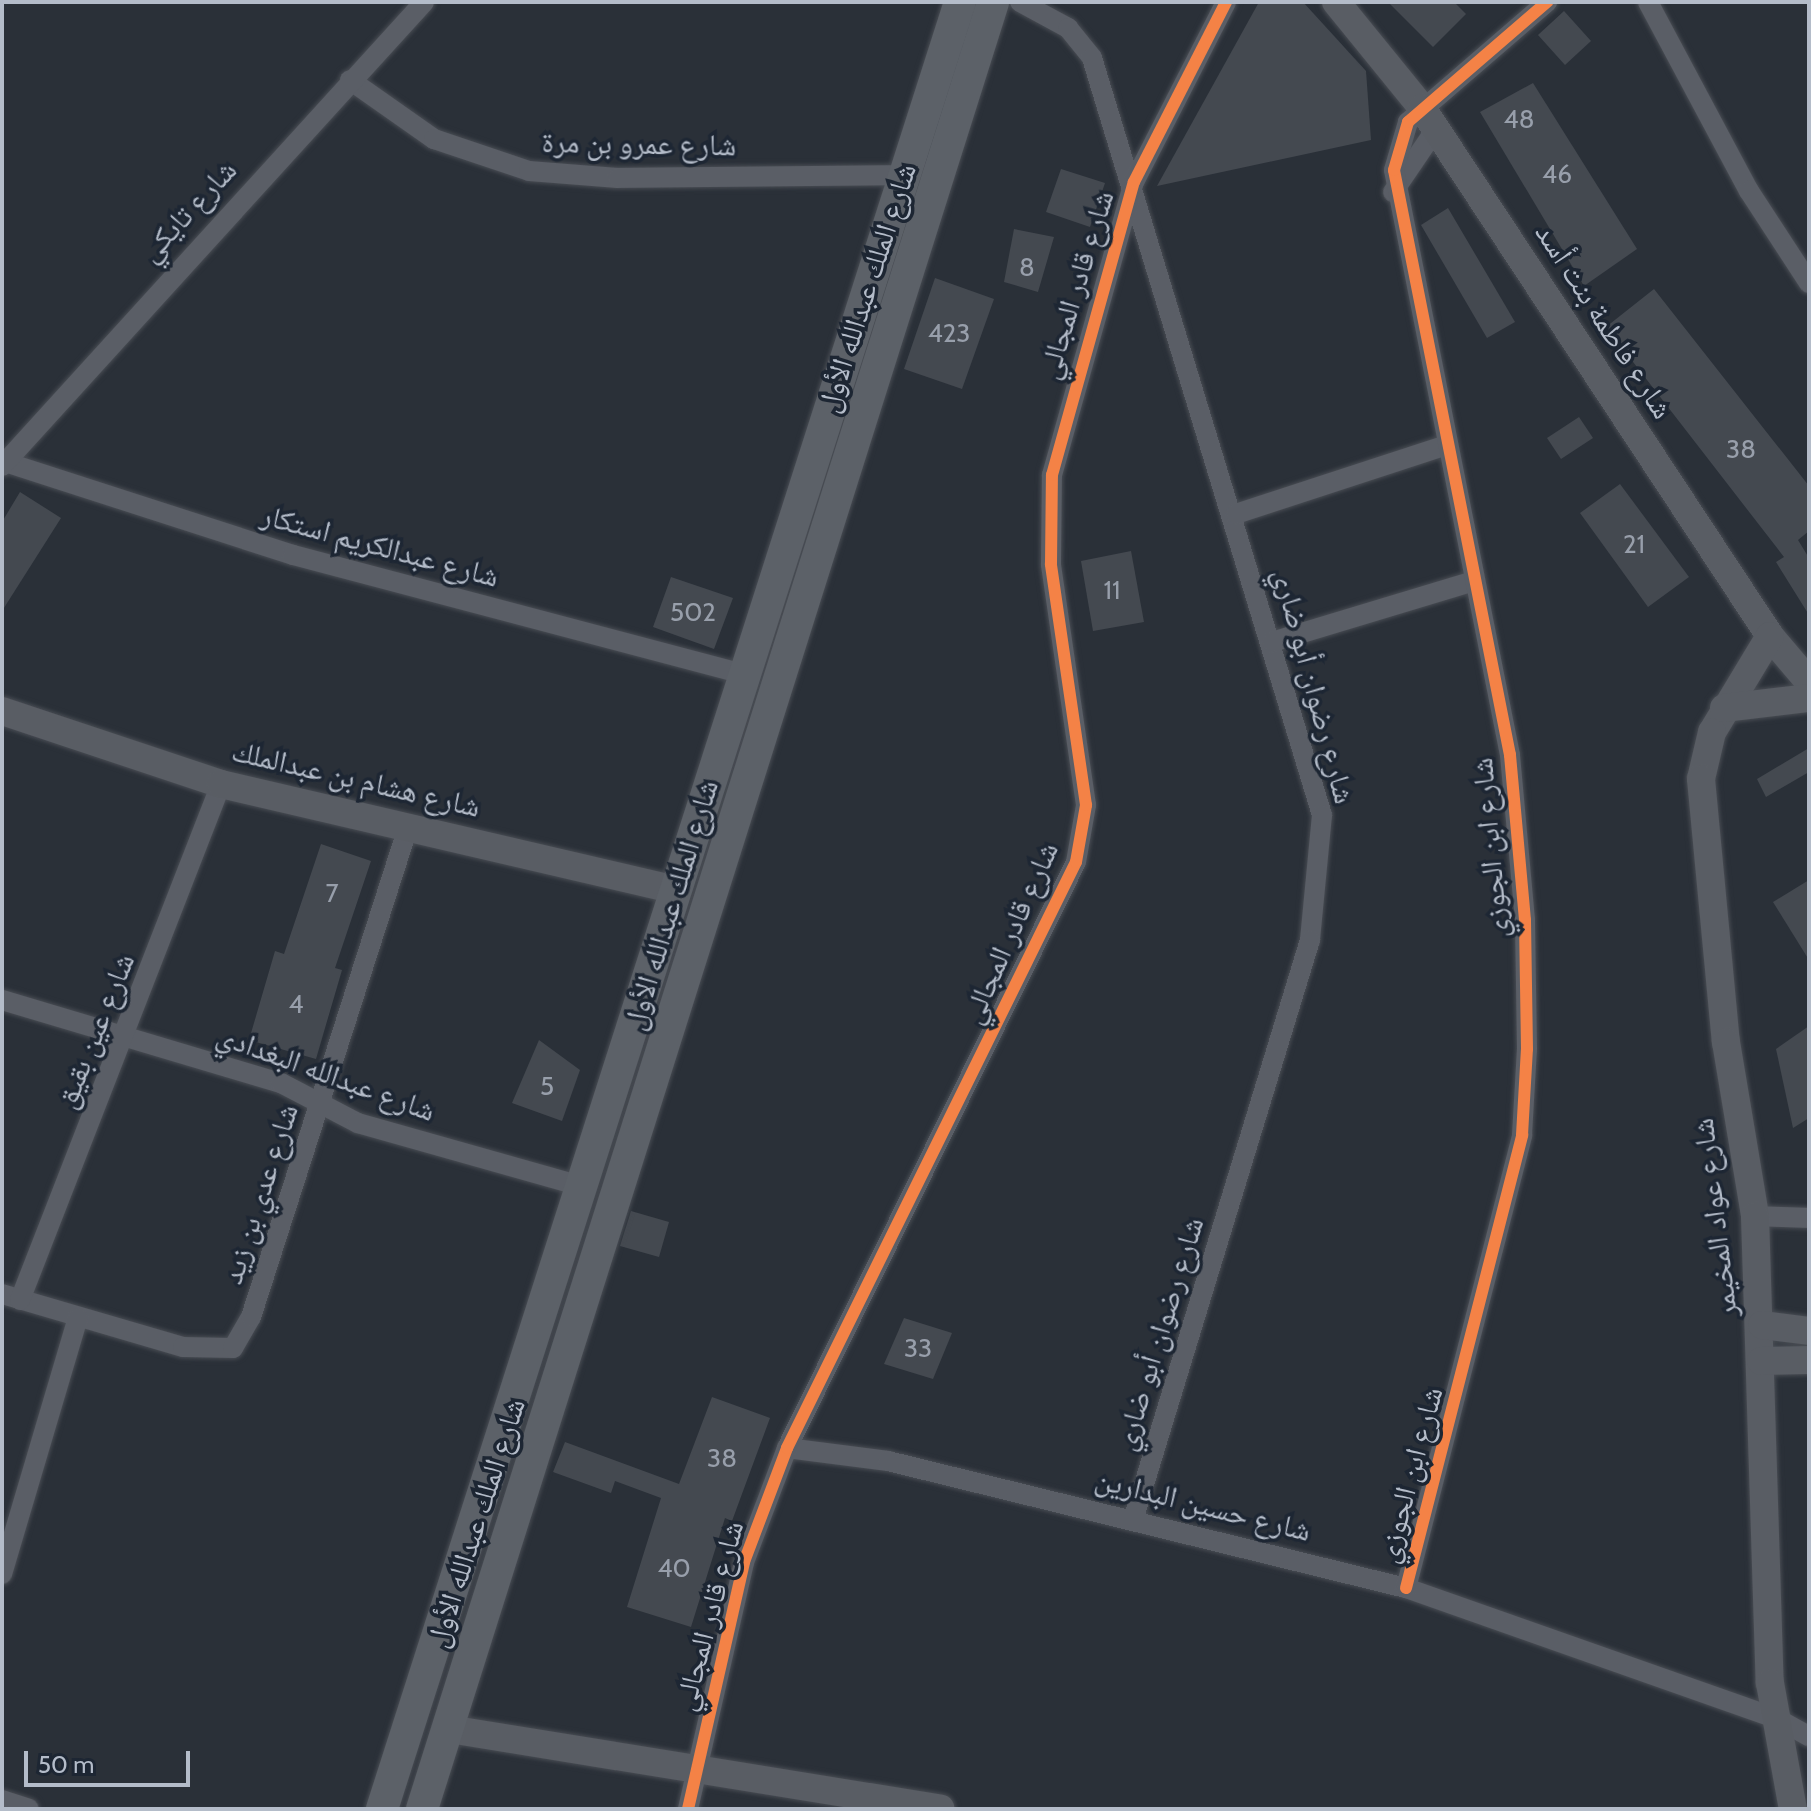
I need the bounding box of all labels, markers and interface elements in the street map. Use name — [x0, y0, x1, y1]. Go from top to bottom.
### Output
house number: 48 — [1504, 104, 1534, 136]
street label: شارع عمرو بن مرة — [541, 124, 737, 164]
street label: شارع تايكي — [132, 153, 244, 269]
street label: شارع الملك عبدالله الأول — [810, 159, 924, 417]
house number: 46 — [1542, 159, 1572, 191]
street label: شارع قادر المجالي — [1030, 186, 1122, 384]
street label: شارع فاطمة بنت أسد — [1527, 216, 1681, 426]
house number: 8 — [1019, 252, 1035, 284]
house number: 423 — [928, 318, 970, 350]
house number: 38 — [1726, 434, 1756, 466]
street label: شارع عبدالكريم استكار — [257, 497, 503, 595]
house number: 21 — [1623, 529, 1645, 561]
street label: شارع رضوان أبو ضاري — [1265, 565, 1363, 807]
house number: 11 — [1104, 575, 1120, 607]
house number: 502 — [670, 597, 716, 629]
street label: شارع هشام بن عبدالملك — [228, 733, 484, 825]
street label: شارع ابن الجوزي — [1464, 756, 1516, 940]
street label: شارع الملك عبدالله الأول — [616, 776, 726, 1034]
street label: شارع قادر المجالي — [954, 837, 1066, 1029]
house number: 7 — [325, 878, 339, 910]
street label: شارع عين بقيق — [48, 948, 142, 1114]
house number: 4 — [288, 989, 304, 1021]
street label: شارع عبدالله البغدادي — [212, 1017, 440, 1129]
house number: 5 — [540, 1071, 554, 1103]
street label: شارع عدي بن زيد — [214, 1099, 306, 1289]
street label: شارع عواد المخيمر — [1685, 1116, 1745, 1320]
street label: شارع رضوان أبو ضاري — [1106, 1213, 1212, 1455]
house number: 33 — [904, 1333, 932, 1365]
street label: شارع ابن الجوزي — [1369, 1383, 1451, 1567]
street label: شارع الملك عبدالله الأول — [419, 1394, 533, 1652]
house number: 38 — [707, 1443, 737, 1475]
street label: شارع حسين البدارين — [1091, 1461, 1315, 1549]
street label: شارع قادر المجالي — [666, 1517, 752, 1715]
house number: 40 — [657, 1553, 691, 1585]
scale bar — [28, 1735, 194, 1785]
text: 50 m — [38, 1750, 94, 1779]

